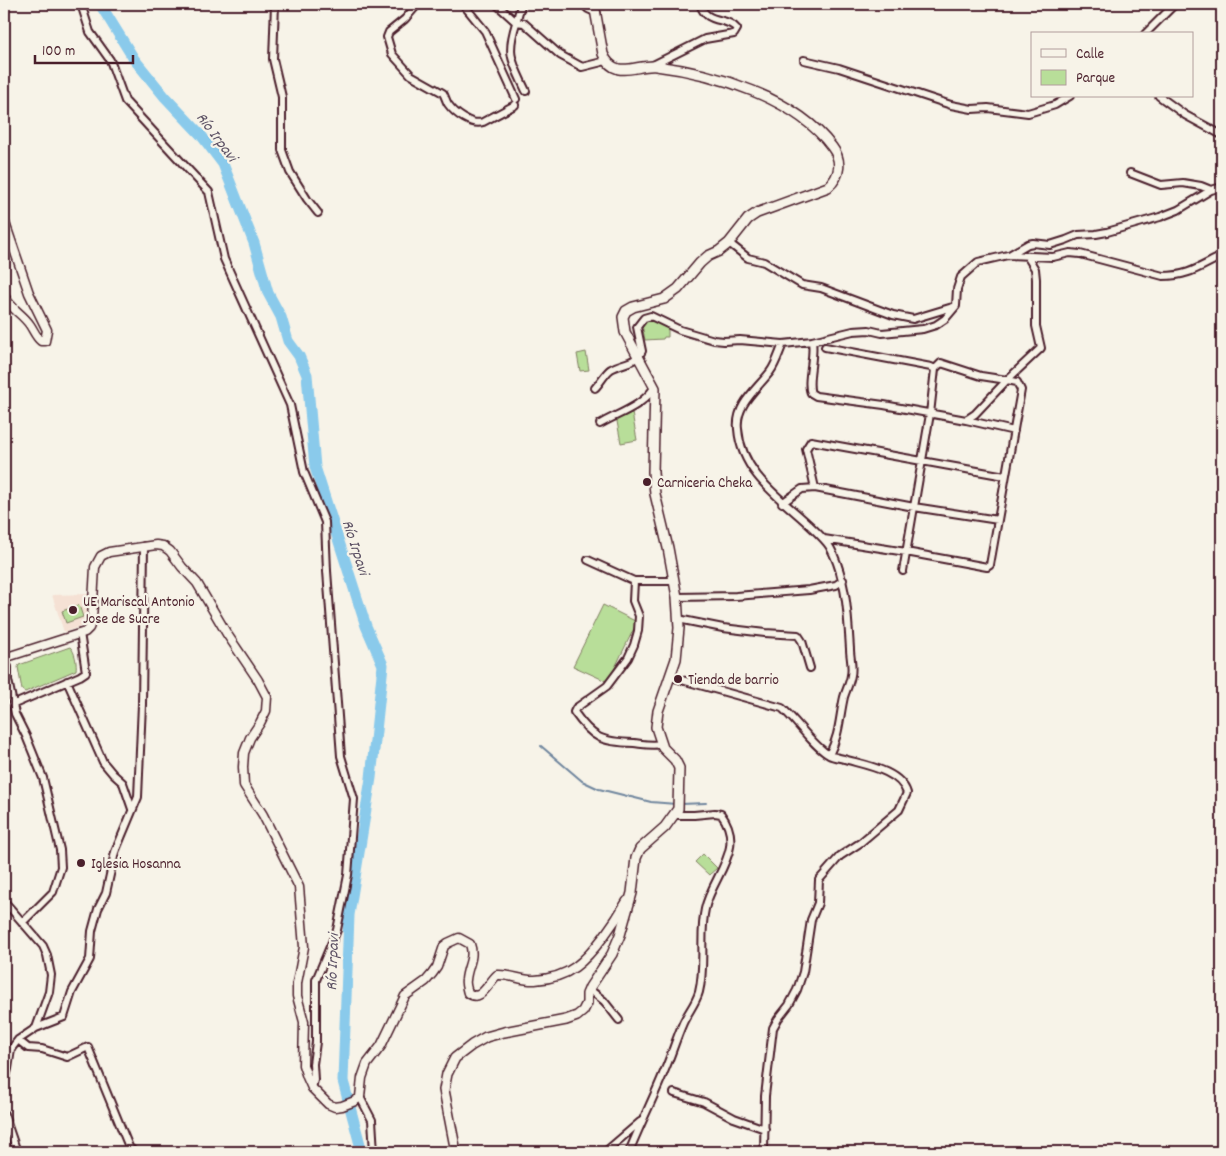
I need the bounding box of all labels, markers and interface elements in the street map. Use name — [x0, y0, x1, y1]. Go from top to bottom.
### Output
scale bar — [35, 32, 132, 64]
legend — [1031, 32, 1194, 98]
text: 100 m — [42, 41, 75, 63]
text: Calle — [1076, 44, 1105, 66]
text: Parque — [1076, 68, 1116, 90]
water label: Río Irpavi — [190, 108, 244, 170]
place label: Carniceria Cheka — [657, 473, 753, 495]
marker: Carniceria Cheka — [641, 476, 653, 488]
water label: Río Irpavi — [335, 517, 375, 581]
place label: UE Mariscal Antonio Jose de Sucre — [83, 592, 195, 631]
marker: UE Mariscal Antonio Jose de Sucre — [67, 604, 79, 616]
place label: Tienda de barrio — [688, 670, 779, 692]
marker: Tienda de barrio — [672, 673, 684, 685]
place label: Iglesia Hosanna — [91, 854, 181, 876]
marker: Iglesia Hosanna — [75, 857, 87, 869]
water label: Río Irpavi — [321, 930, 346, 991]

